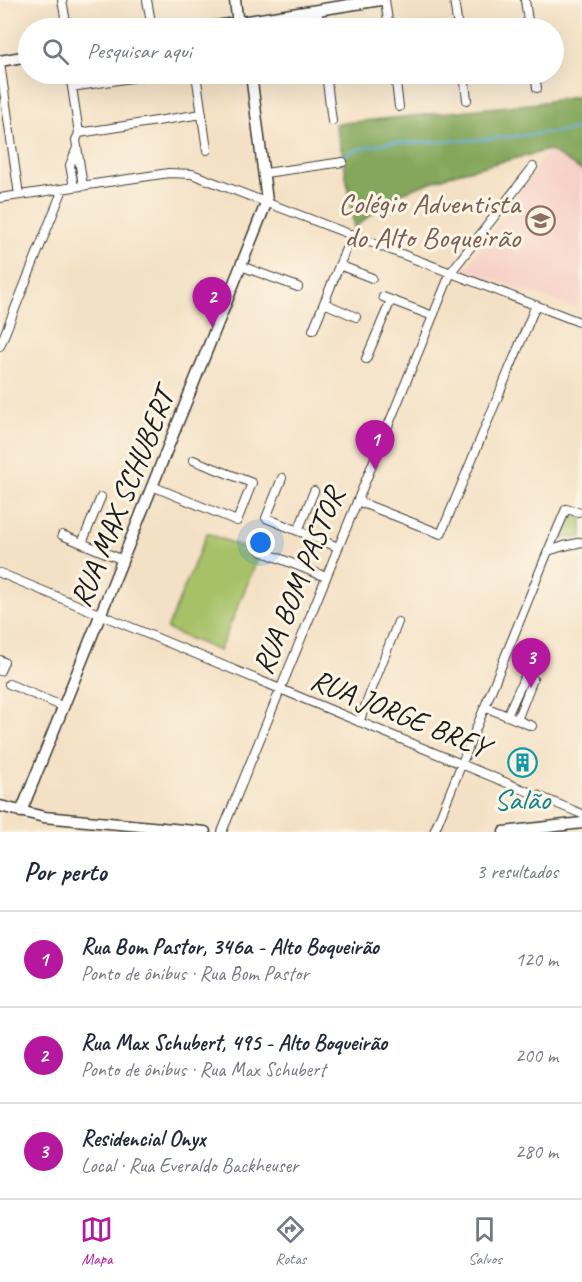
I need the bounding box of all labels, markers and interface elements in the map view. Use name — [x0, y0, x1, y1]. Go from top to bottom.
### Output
search box — [18, 18, 564, 84]
icon: search — [39, 35, 72, 68]
text: Pesquisar aqui — [87, 37, 192, 65]
place label: Colégio Adventista do Alto Boqueirão — [338, 184, 522, 256]
school or university icon: Colégio Adventista do Alto Boqueirão — [525, 204, 557, 236]
pin: 2 — [192, 278, 232, 327]
street label: RUA MAX SCHUBERT — [61, 377, 186, 612]
pin: 1 — [356, 420, 394, 470]
street label: RUA BOM PASTOR — [243, 479, 354, 680]
your location — [246, 528, 275, 557]
pin: 3 — [512, 638, 550, 688]
street label: RUA JORGE BREY — [305, 660, 500, 768]
building icon: Salão — [506, 746, 538, 778]
place label: Salão — [494, 780, 551, 818]
text: Por perto — [24, 855, 106, 888]
text: 3 resultados — [476, 859, 558, 884]
text: Rua Bom Pastor, 346a - Alto Boqueirão — [81, 933, 379, 961]
text: 1 — [39, 947, 48, 972]
text: 120 m — [515, 947, 558, 972]
text: Ponto de ônibus · Rua Bom Pastor — [81, 961, 309, 986]
text: Rua Max Schubert, 495 - Alto Boqueirão — [81, 1029, 387, 1057]
text: 2 — [39, 1043, 48, 1068]
text: 200 m — [515, 1043, 558, 1068]
text: Ponto de ônibus · Rua Max Schubert — [81, 1057, 326, 1082]
text: Residencial Onyx — [81, 1125, 205, 1153]
text: 3 — [39, 1139, 48, 1164]
text: 280 m — [515, 1139, 558, 1164]
text: Local · Rua Everaldo Backheuser — [81, 1153, 298, 1178]
tab: Mapa — [80, 1213, 113, 1269]
tab: Rotas — [274, 1213, 307, 1269]
tab: Salvos — [468, 1213, 502, 1269]

